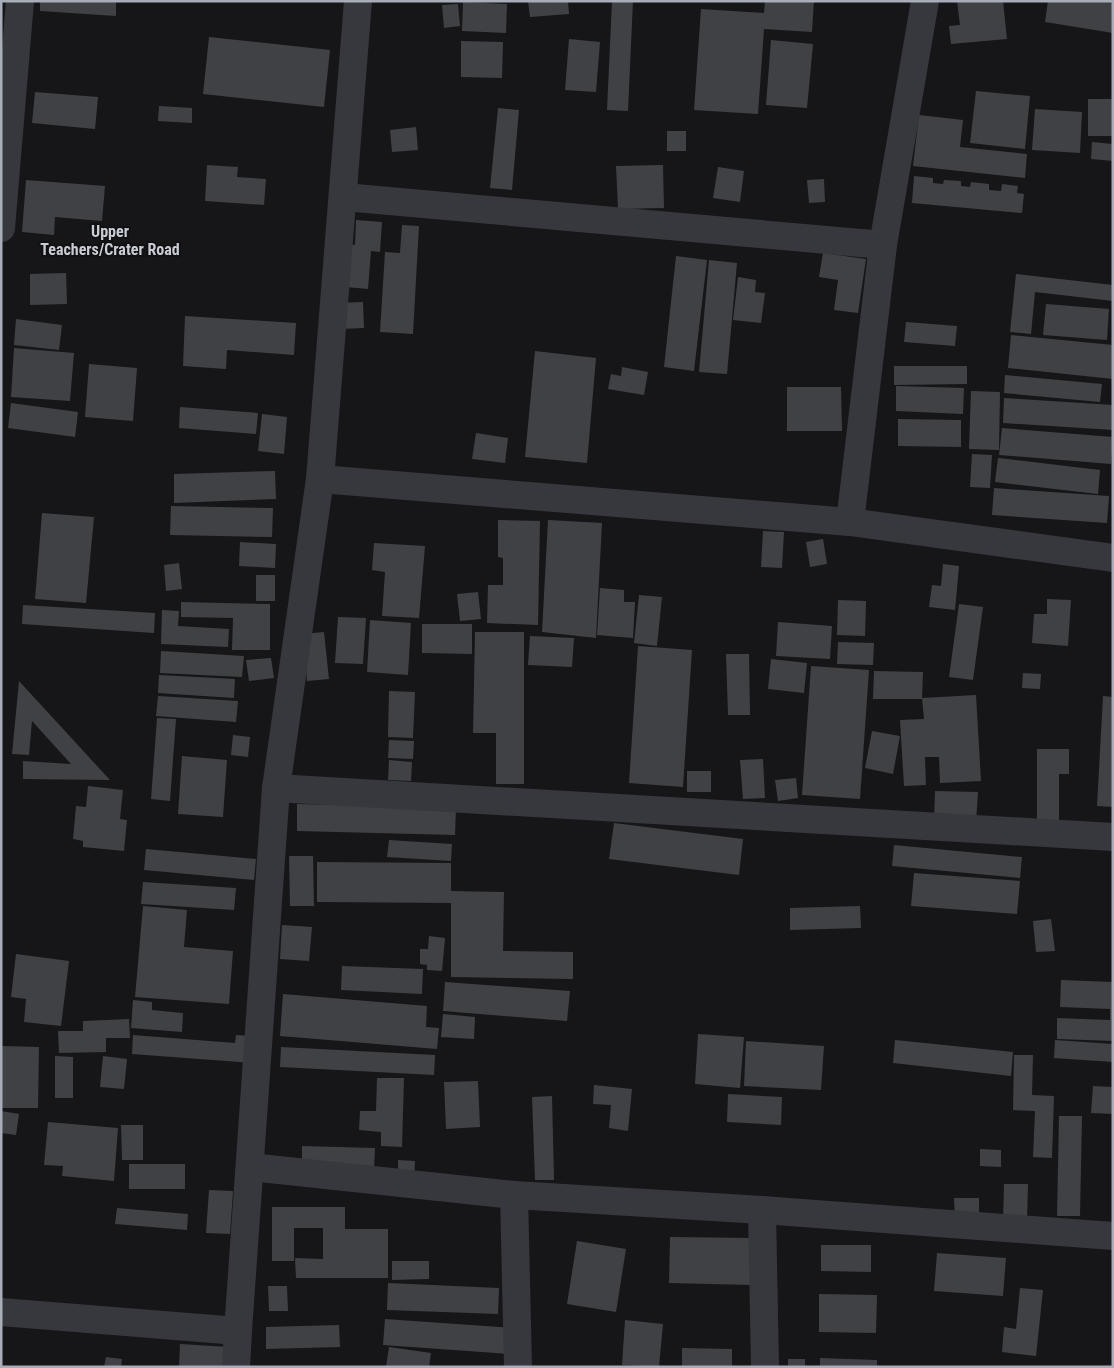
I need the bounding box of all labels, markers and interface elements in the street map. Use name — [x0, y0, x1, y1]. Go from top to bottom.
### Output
district label: Upper Teachers/Crater Road — [40, 222, 180, 259]

